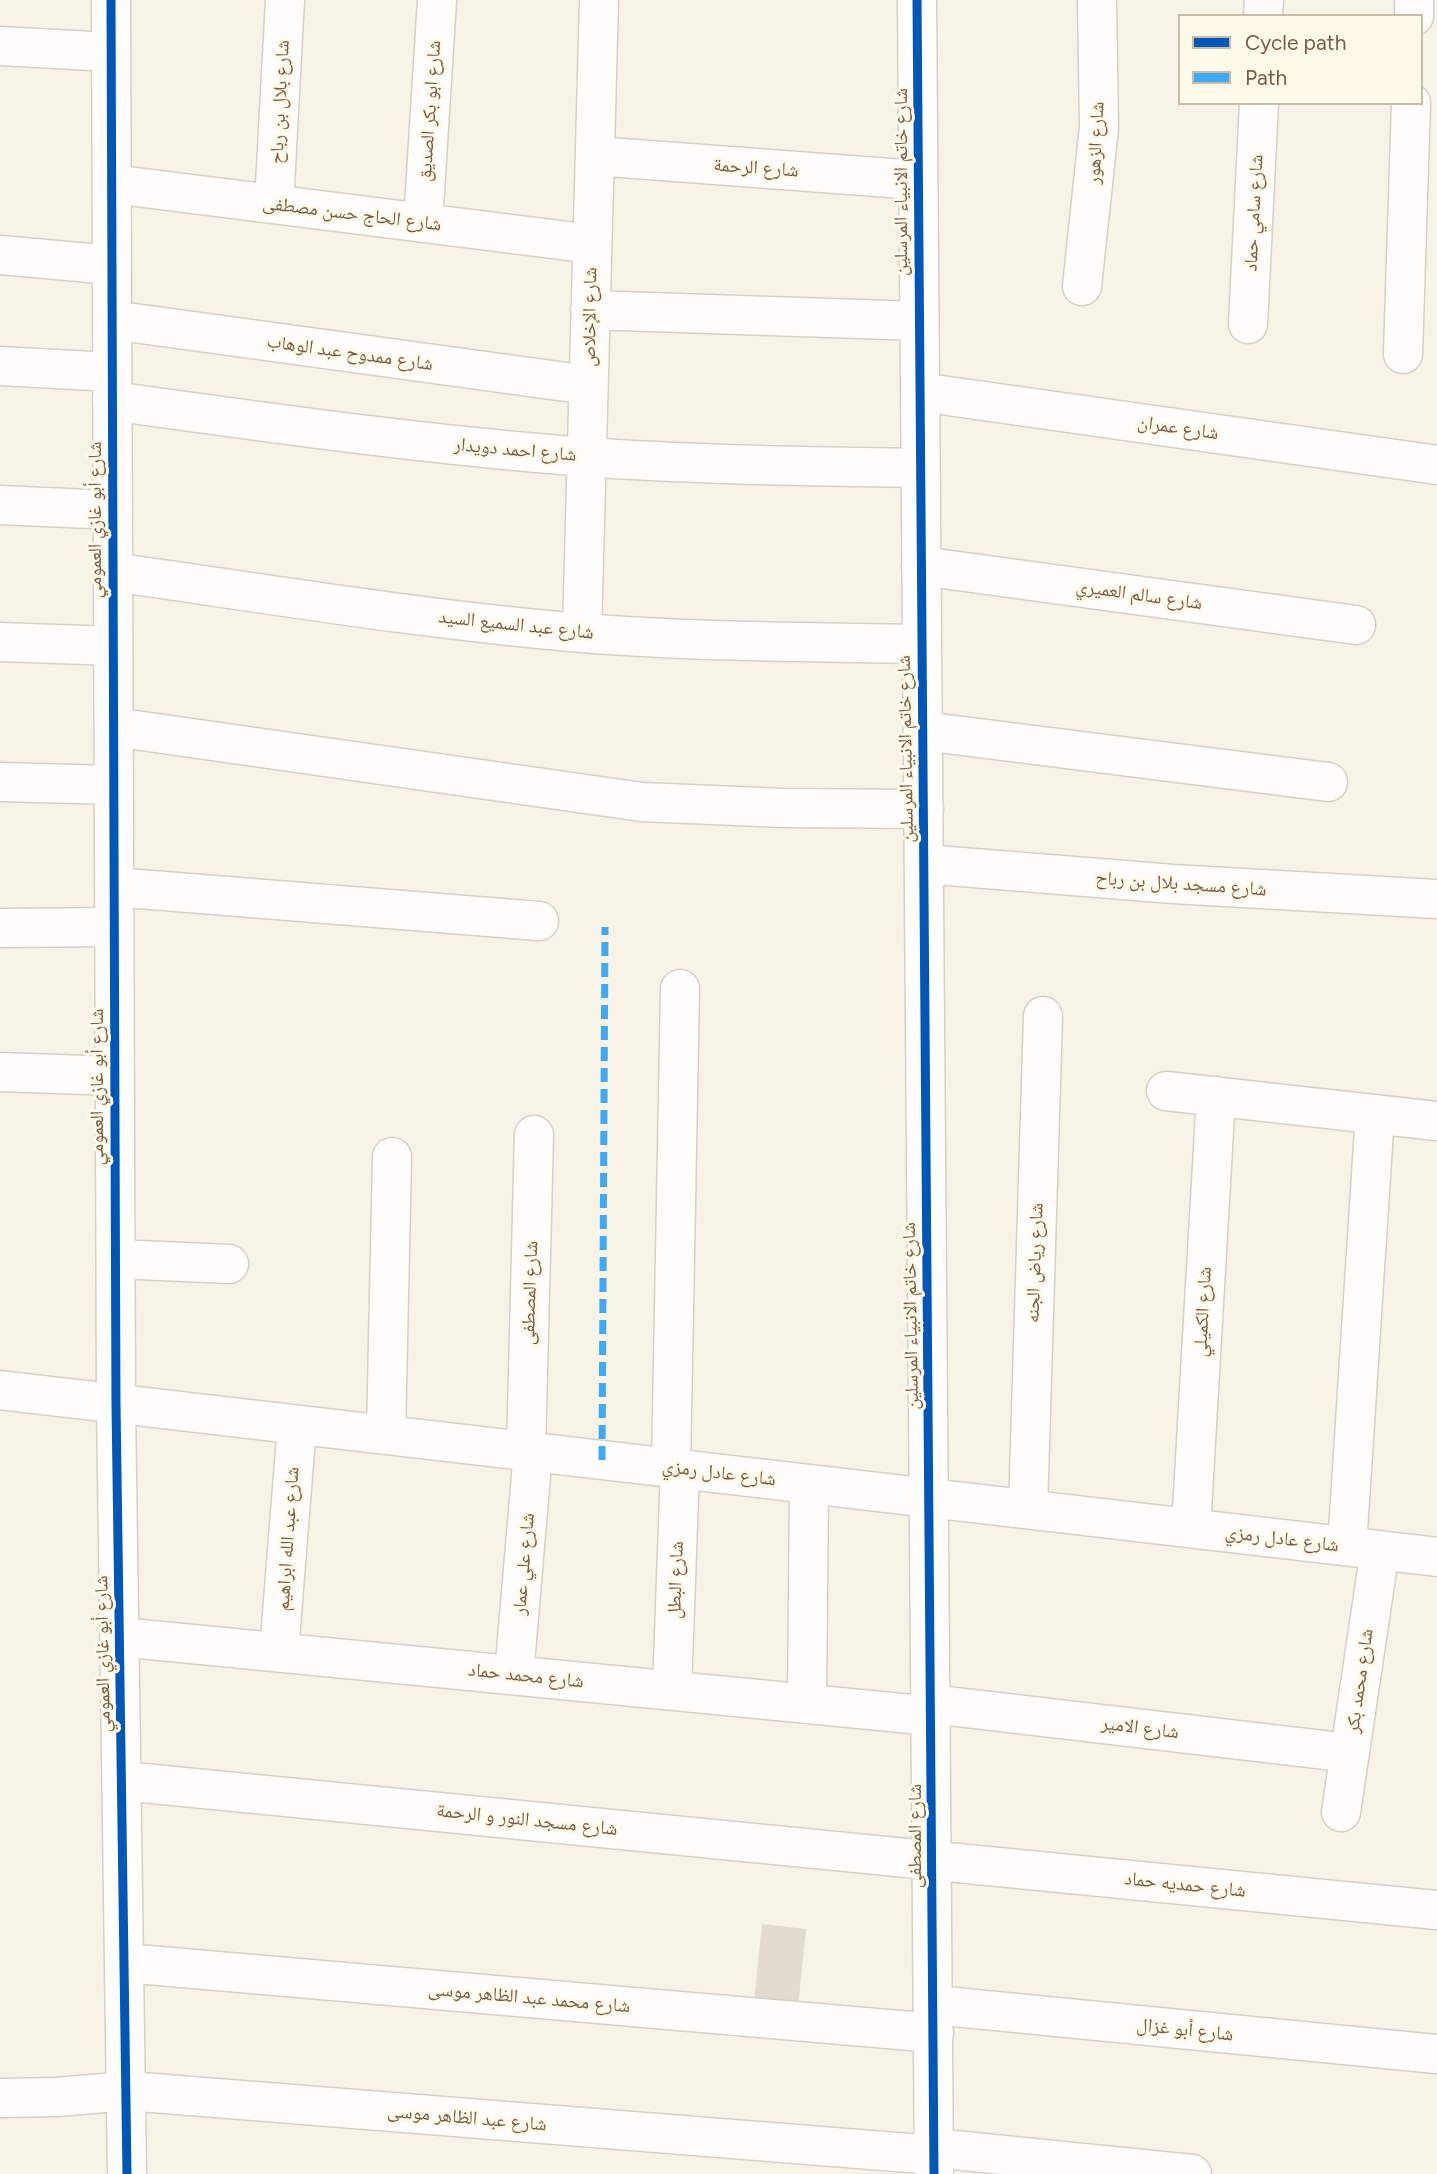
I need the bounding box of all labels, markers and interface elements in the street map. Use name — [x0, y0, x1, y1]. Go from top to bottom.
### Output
legend — [1178, 14, 1423, 105]
text: Cycle path — [1245, 30, 1346, 55]
street label: شارع بلال بن رباح — [265, 39, 295, 165]
street label: شارع ابو بكر الصديق — [414, 40, 446, 182]
text: Path — [1245, 65, 1287, 90]
street label: شارع خاتم الانبياء المرسلين — [890, 88, 912, 276]
street label: شارع الزهور — [1082, 101, 1110, 185]
street label: شارع الرحمة — [713, 154, 799, 182]
street label: شارع سامي حماد — [1240, 154, 1268, 272]
street label: شارع الحاج حسن مصطفى — [261, 192, 443, 236]
street label: شارع الإخلاص — [578, 267, 602, 367]
street label: شارع ممدوح عبد الوهاب — [266, 330, 434, 376]
street label: شارع عمران — [1136, 411, 1220, 445]
street label: شارع احمد دويدار — [453, 433, 577, 467]
street label: شارع أبو غازي العمومي — [84, 441, 106, 599]
street label: شارع سالم العميري — [1074, 575, 1204, 615]
street label: شارع عبد السميع السيد — [437, 605, 595, 645]
street label: شارع خاتم الانبياء المرسلين — [893, 655, 919, 843]
street label: شارع مسجد بلال بن رباح — [1095, 867, 1267, 901]
street label: شارع أبو غازي العمومي — [86, 1008, 108, 1166]
street label: شارع رياض الجنه — [1022, 1202, 1048, 1324]
street label: شارع خاتم الانبياء المرسلين — [898, 1222, 924, 1410]
street label: شارع المصطفى — [517, 1240, 543, 1346]
street label: شارع الكميلي — [1189, 1266, 1217, 1358]
street label: شارع عادل رمزي — [661, 1455, 777, 1491]
street label: شارع عبد الله ابراهيم — [272, 1466, 304, 1612]
street label: شارع علي عمار — [508, 1512, 540, 1616]
street label: شارع عادل رمزي — [1224, 1521, 1340, 1557]
street label: شارع البطل — [663, 1541, 689, 1619]
street label: شارع أبو غازي العمومي — [90, 1575, 116, 1733]
street label: شارع محمد بكر — [1341, 1627, 1379, 1735]
street label: شارع محمد حماد — [467, 1659, 585, 1693]
street label: شارع الامير — [1100, 1712, 1180, 1744]
street label: شارع المصطفى — [904, 1784, 926, 1888]
street label: شارع مسجد النور و الرحمة — [435, 1799, 619, 1841]
street label: شارع حمديه حماد — [1123, 1867, 1247, 1903]
street label: شارع محمد عبد الظاهر موسى — [427, 1978, 631, 2018]
street label: شارع أبو غزال — [1135, 2014, 1235, 2046]
street label: شارع عبد الظاهر موسى — [386, 2100, 548, 2136]

